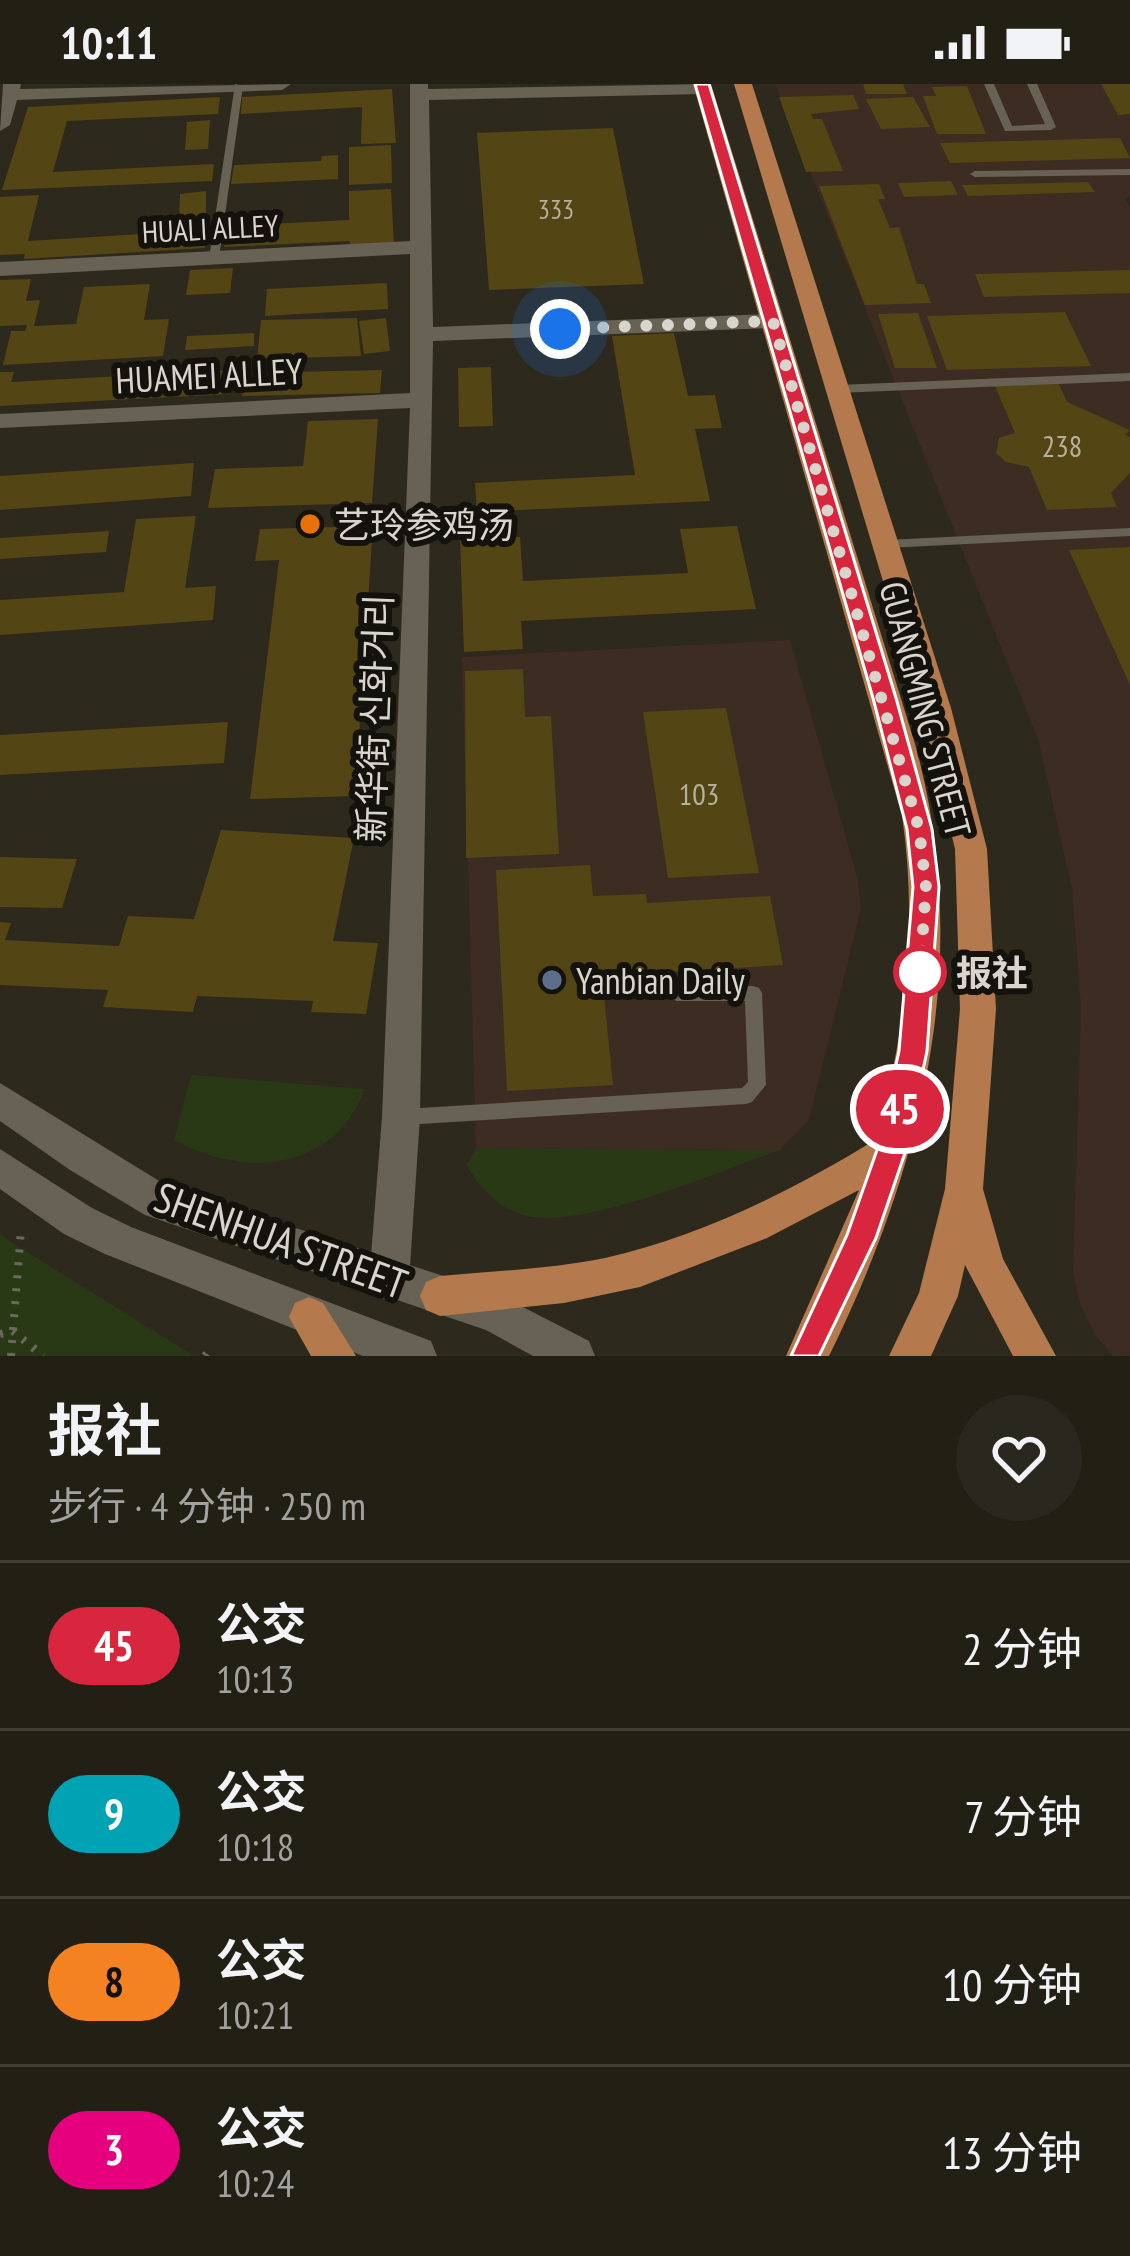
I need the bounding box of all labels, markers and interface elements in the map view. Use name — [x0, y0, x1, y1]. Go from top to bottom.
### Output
text: 10:11 — [60, 13, 157, 71]
house number: 333 — [538, 192, 574, 226]
street label: HUALI ALLEY — [141, 205, 280, 251]
your location — [530, 299, 590, 359]
street label: HUAMEI ALLEY — [114, 347, 304, 403]
house number: 238 — [1042, 426, 1082, 465]
place label: 艺玲参鸡汤 — [334, 501, 514, 548]
marker: 艺玲参鸡汤 — [297, 511, 323, 537]
street label: GUANGMING STREET — [869, 576, 983, 842]
street label: 新华街 신화거리 — [346, 593, 402, 843]
house number: 103 — [679, 774, 719, 813]
marker: 报社 — [895, 947, 945, 997]
place label: 报社 — [956, 949, 1028, 996]
place label: Yanbian Daily — [576, 957, 745, 1004]
marker: Yanbian Daily — [539, 967, 565, 993]
line badge: 45 — [846, 1070, 954, 1148]
text: 45 — [880, 1081, 920, 1136]
street label: SHENHUA STREET — [147, 1169, 415, 1311]
text: 报社 — [48, 1393, 162, 1467]
button: heart — [956, 1395, 1082, 1521]
text: 步行 · 4 分钟 · 250 m — [48, 1480, 366, 1531]
text: 公交 — [216, 1594, 306, 1652]
text: 45 — [94, 1618, 134, 1673]
text: 2 分钟 — [962, 1619, 1082, 1677]
text: 10:13 — [216, 1653, 294, 1704]
text: 公交 — [216, 1762, 306, 1820]
text: 9 — [104, 1786, 124, 1841]
text: 7 分钟 — [964, 1787, 1082, 1845]
text: 10:18 — [216, 1821, 294, 1872]
text: 公交 — [216, 1930, 306, 1988]
text: 8 — [104, 1954, 124, 2009]
text: 10 分钟 — [942, 1955, 1082, 2013]
text: 10:21 — [216, 1989, 294, 2040]
text: 公交 — [216, 2098, 306, 2156]
text: 3 — [104, 2122, 124, 2177]
text: 13 分钟 — [942, 2123, 1082, 2181]
text: 10:24 — [216, 2157, 294, 2208]

